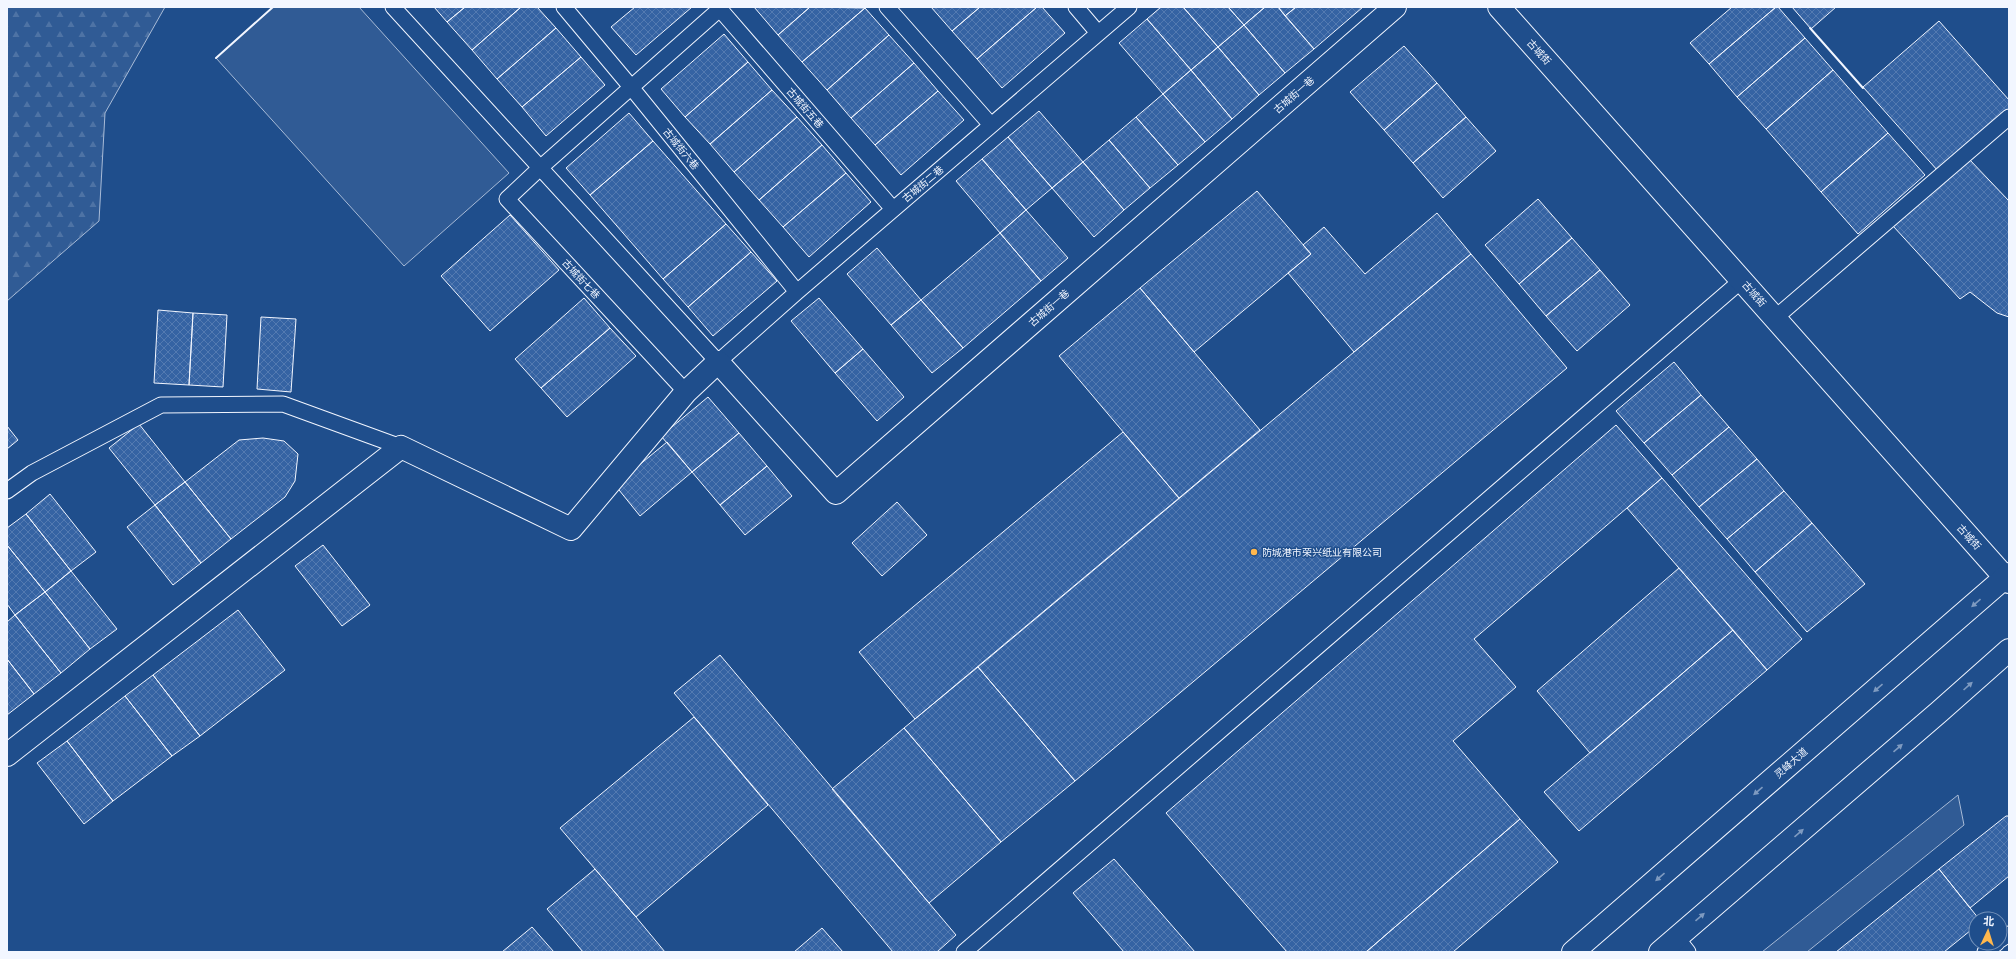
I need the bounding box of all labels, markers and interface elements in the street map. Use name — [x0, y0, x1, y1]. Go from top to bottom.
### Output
street label: 古城街 — [1524, 37, 1554, 67]
street label: 古城街一巷 — [1271, 74, 1317, 116]
street label: 古城街五巷 — [784, 85, 826, 131]
street label: 古城街六巷 — [660, 125, 702, 173]
street label: 古城街二巷 — [900, 163, 946, 205]
street label: 古城街七巷 — [559, 256, 603, 302]
street label: 古城街 — [1739, 278, 1769, 310]
street label: 古城街一巷 — [1026, 287, 1072, 329]
street label: 古城街 — [1954, 522, 1984, 552]
place label: 防城港市荣兴纸业有限公司 — [1262, 546, 1382, 559]
marker: 防城港市荣兴纸业有限公司 — [1249, 547, 1259, 557]
one-way arrow — [1971, 598, 1981, 608]
one-way arrow — [1964, 682, 1973, 691]
one-way arrow — [1872, 684, 1883, 693]
one-way arrow — [1893, 744, 1902, 753]
street label: 灵峰大道 — [1772, 745, 1810, 781]
one-way arrow — [1753, 787, 1763, 796]
one-way arrow — [1794, 828, 1804, 837]
one-way arrow — [1655, 872, 1665, 881]
north arrow — [1968, 911, 2008, 951]
one-way arrow — [1695, 913, 1706, 922]
text: 北 — [1983, 914, 1995, 928]

